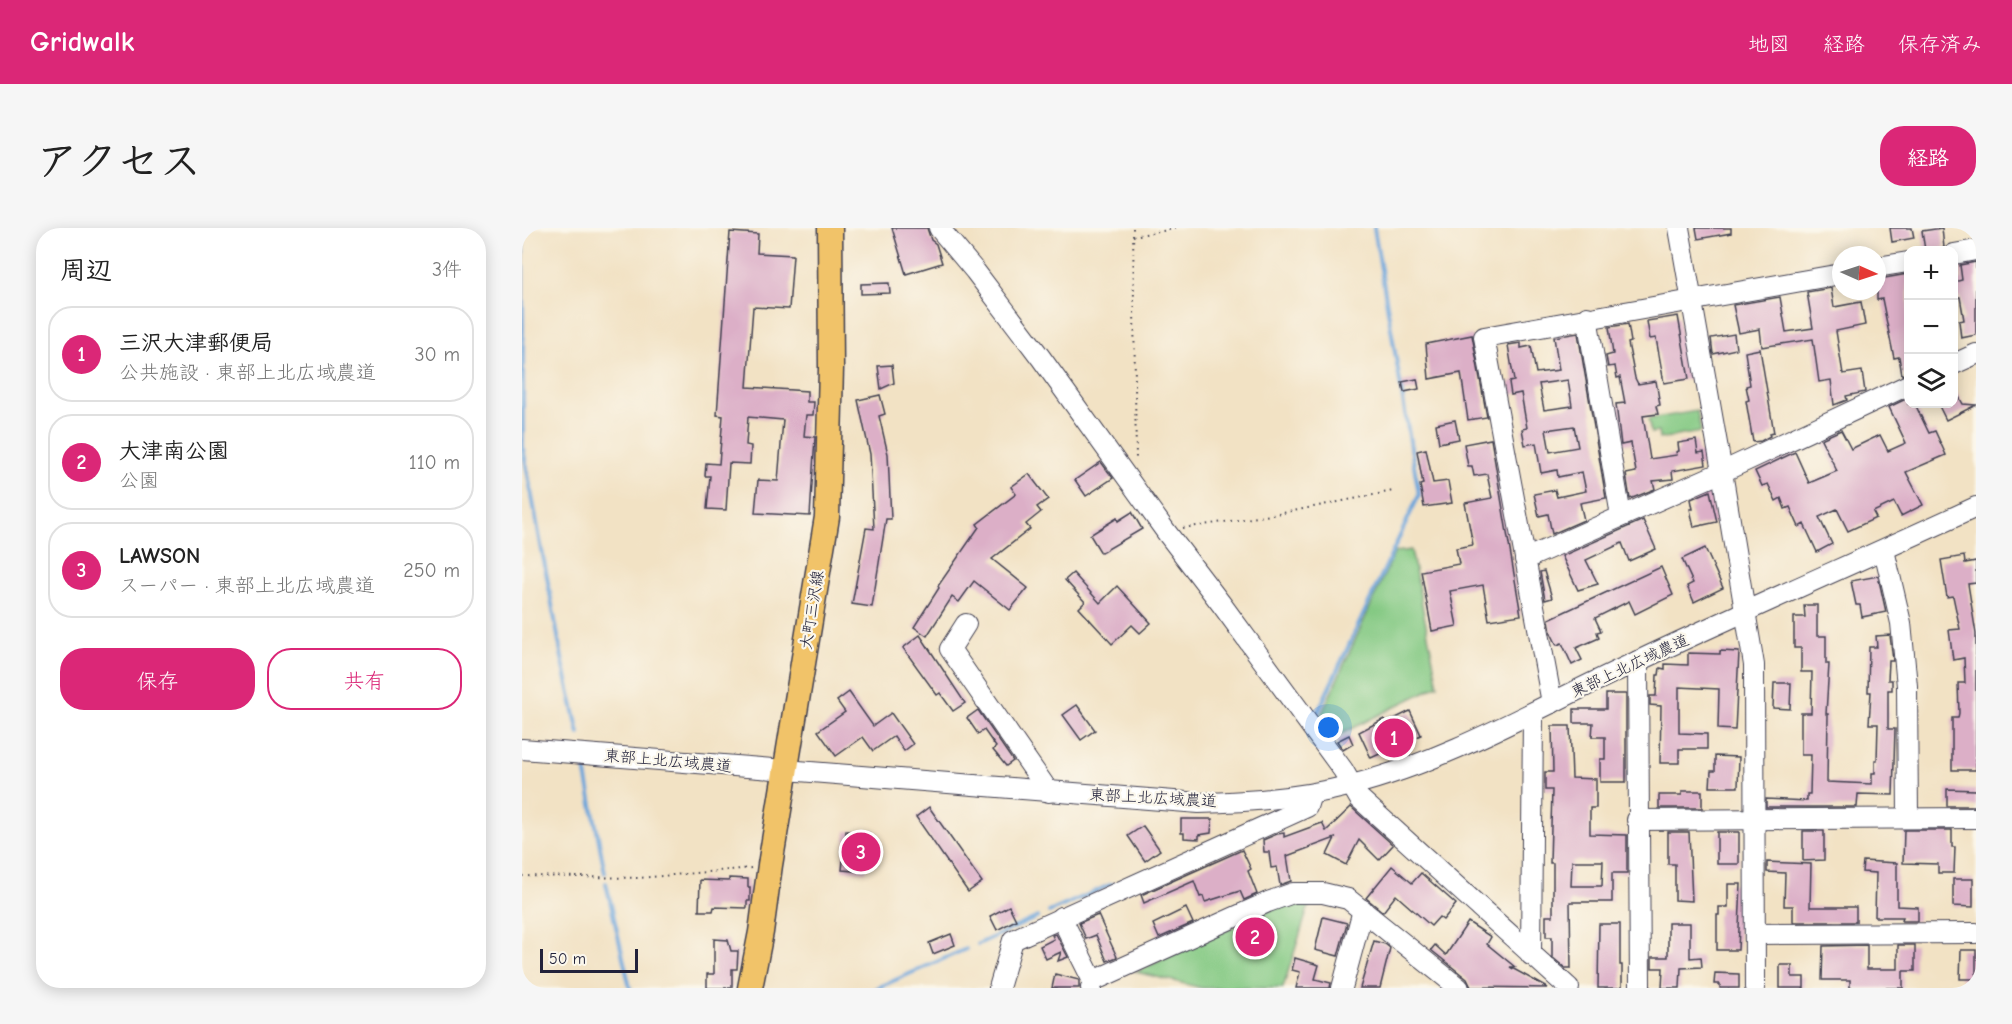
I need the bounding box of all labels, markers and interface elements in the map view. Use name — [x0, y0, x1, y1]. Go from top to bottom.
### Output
text: Gridwalk — [30, 26, 134, 58]
text: 地図 — [1748, 32, 1790, 56]
text: 経路 — [1823, 32, 1865, 56]
text: 保存済み — [1898, 32, 1982, 56]
button: 経路 — [1880, 126, 1976, 186]
text: アクセス — [36, 137, 201, 186]
north arrow — [1832, 246, 1886, 300]
map controls — [1904, 246, 1958, 408]
button: + — [1904, 246, 1958, 300]
text: 周辺 — [60, 256, 112, 286]
text: 3件 — [432, 258, 462, 281]
button: − — [1904, 300, 1958, 354]
text: 三沢大津郵便局 — [119, 330, 273, 356]
text: 1 — [78, 343, 85, 366]
text: 30 m — [414, 343, 460, 366]
button: layers — [1904, 354, 1958, 408]
text: 公共施設 · 東部上北広域農道 — [119, 361, 376, 384]
text: 大津南公園 — [119, 438, 229, 464]
text: 2 — [77, 451, 86, 474]
text: 110 m — [409, 451, 460, 474]
text: 公園 — [119, 469, 159, 492]
text: LAWSON — [119, 543, 200, 569]
text: 3 — [77, 559, 86, 582]
text: 250 m — [403, 559, 460, 582]
street label: 大町三沢線 — [797, 569, 827, 651]
text: スーパー · 東部上北広域農道 — [119, 574, 375, 597]
street label: 東部上北広域農道 — [1568, 631, 1692, 701]
button: 保存 — [60, 648, 255, 710]
button: 共有 — [267, 648, 462, 710]
your location — [1314, 713, 1343, 742]
pin: 1 — [1374, 716, 1414, 760]
street label: 東部上北広域農道 — [603, 746, 733, 776]
street label: 東部上北広域農道 — [1089, 786, 1217, 810]
pin: 3 — [842, 830, 880, 874]
pin: 2 — [1236, 914, 1274, 960]
scale bar — [540, 946, 638, 974]
text: 50 m — [549, 950, 586, 968]

